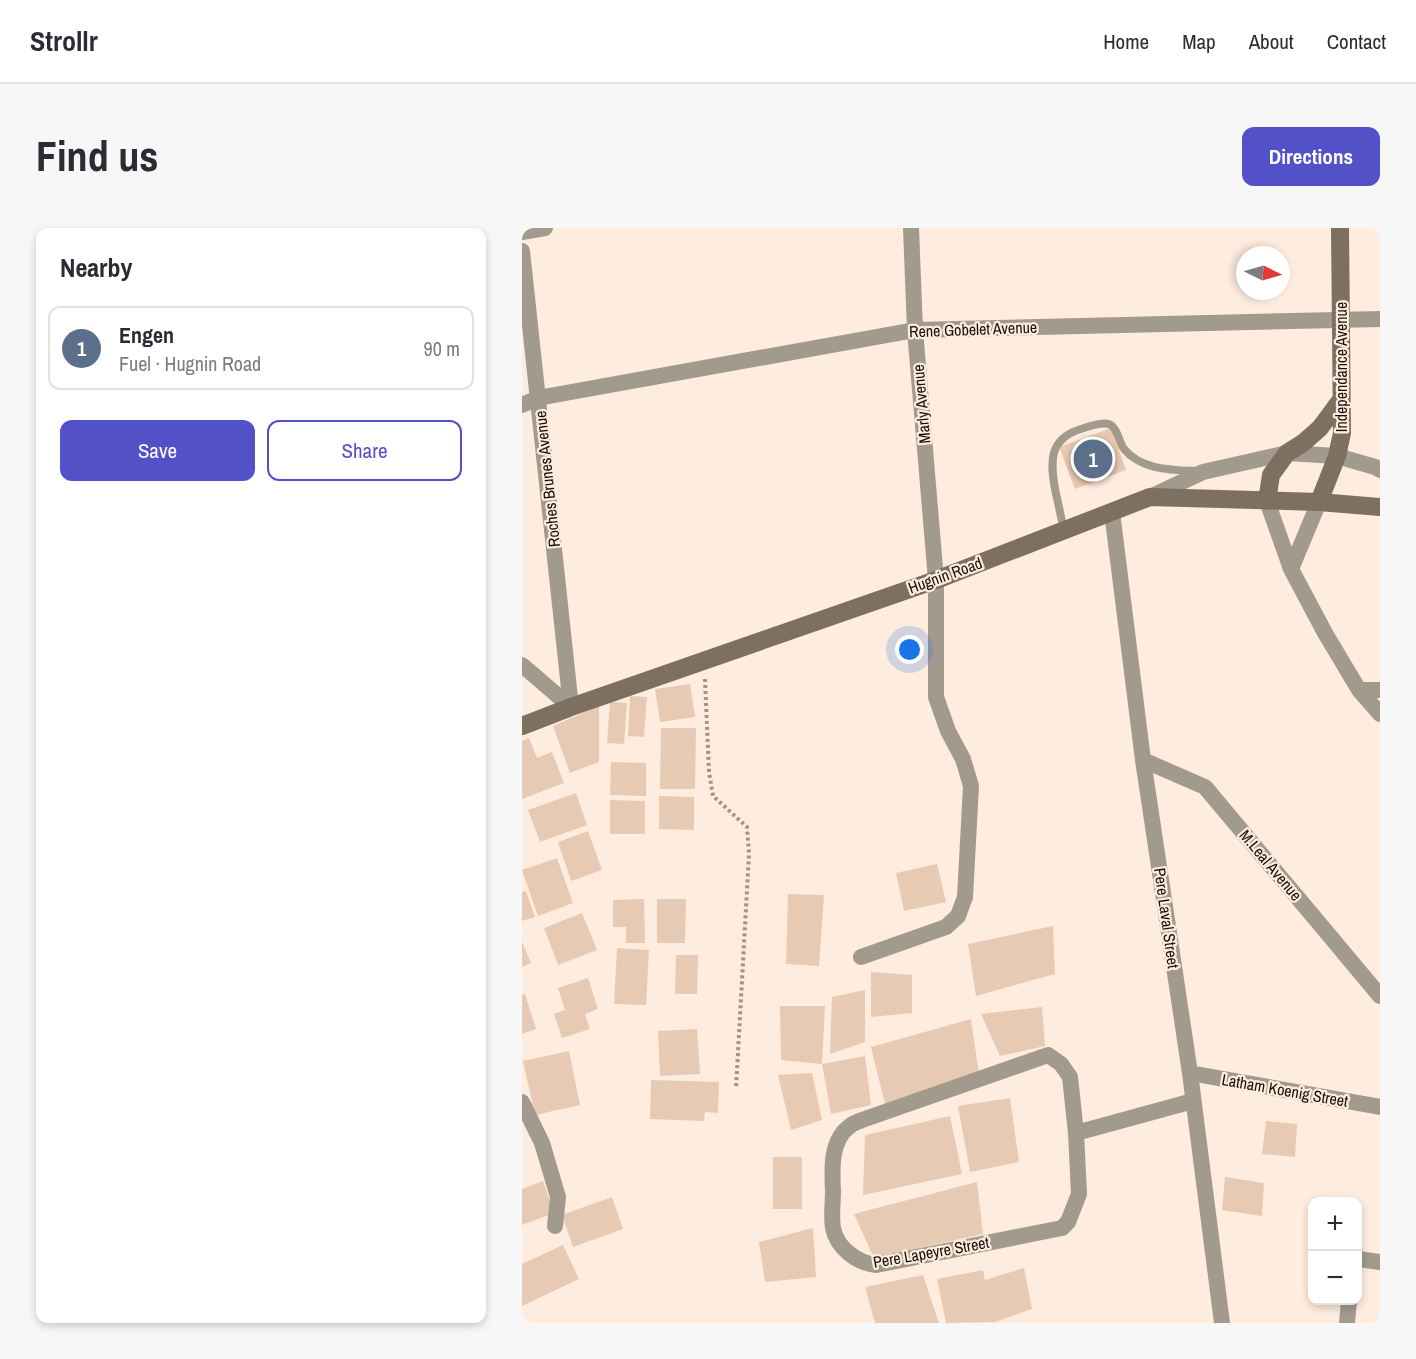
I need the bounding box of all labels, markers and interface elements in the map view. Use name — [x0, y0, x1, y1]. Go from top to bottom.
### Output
text: Strollr — [30, 22, 98, 60]
text: Home — [1103, 27, 1149, 56]
text: Map — [1182, 27, 1216, 56]
text: About — [1249, 27, 1294, 56]
text: Contact — [1327, 27, 1386, 56]
button: Directions — [1242, 127, 1380, 186]
text: Find us — [36, 128, 158, 184]
north arrow — [1236, 246, 1290, 300]
text: Nearby — [60, 250, 132, 285]
street label: Independance Avenue — [1330, 302, 1352, 432]
street label: Rene Gobelet Avenue — [909, 316, 1037, 342]
text: Engen — [119, 320, 174, 350]
text: 1 — [77, 335, 86, 362]
text: 90 m — [424, 335, 460, 362]
text: Fuel · Hugnin Road — [119, 350, 261, 377]
street label: Marly Avenue — [907, 364, 935, 444]
street label: Roches Brunes Avenue — [529, 410, 565, 548]
button: Save — [60, 420, 255, 481]
button: Share — [267, 420, 462, 481]
pin: 1 — [1074, 436, 1112, 482]
street label: Hugnin Road — [905, 551, 985, 599]
your location — [895, 635, 924, 664]
street label: M.Leal Avenue — [1235, 825, 1307, 905]
street label: Pere Laval Street — [1149, 866, 1185, 970]
street label: Latham Koenig Street — [1220, 1068, 1350, 1112]
map controls — [1308, 1197, 1362, 1305]
button: + — [1308, 1197, 1362, 1251]
street label: Pere Lapeyre Street — [871, 1231, 991, 1273]
button: − — [1308, 1251, 1362, 1305]

